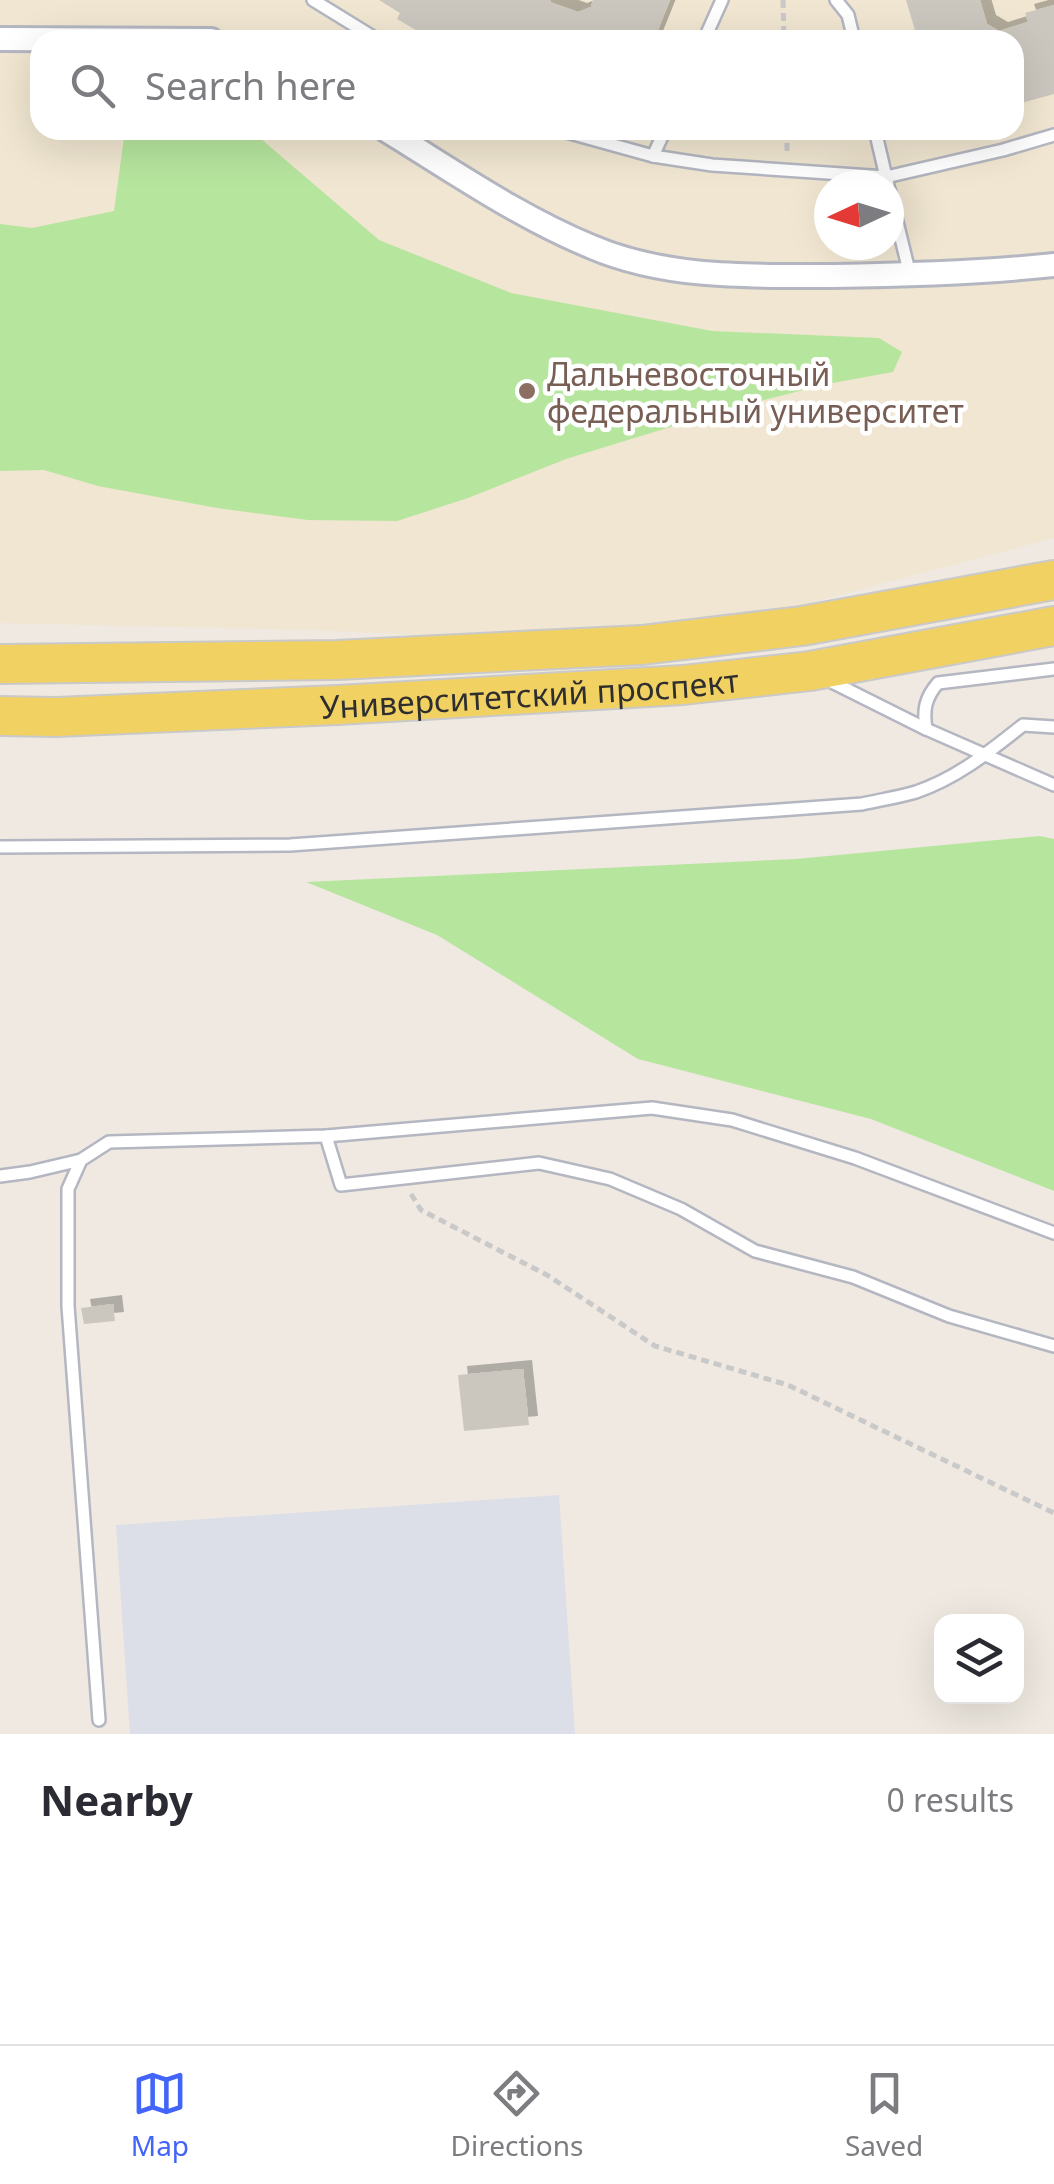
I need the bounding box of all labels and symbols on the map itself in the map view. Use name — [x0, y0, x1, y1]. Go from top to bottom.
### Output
north arrow — [814, 170, 904, 260]
place label: Дальневосточный федеральный университет — [547, 352, 964, 432]
marker: Дальневосточный федеральный университет — [516, 380, 538, 402]
street label: Университетский проспект — [319, 657, 741, 727]

